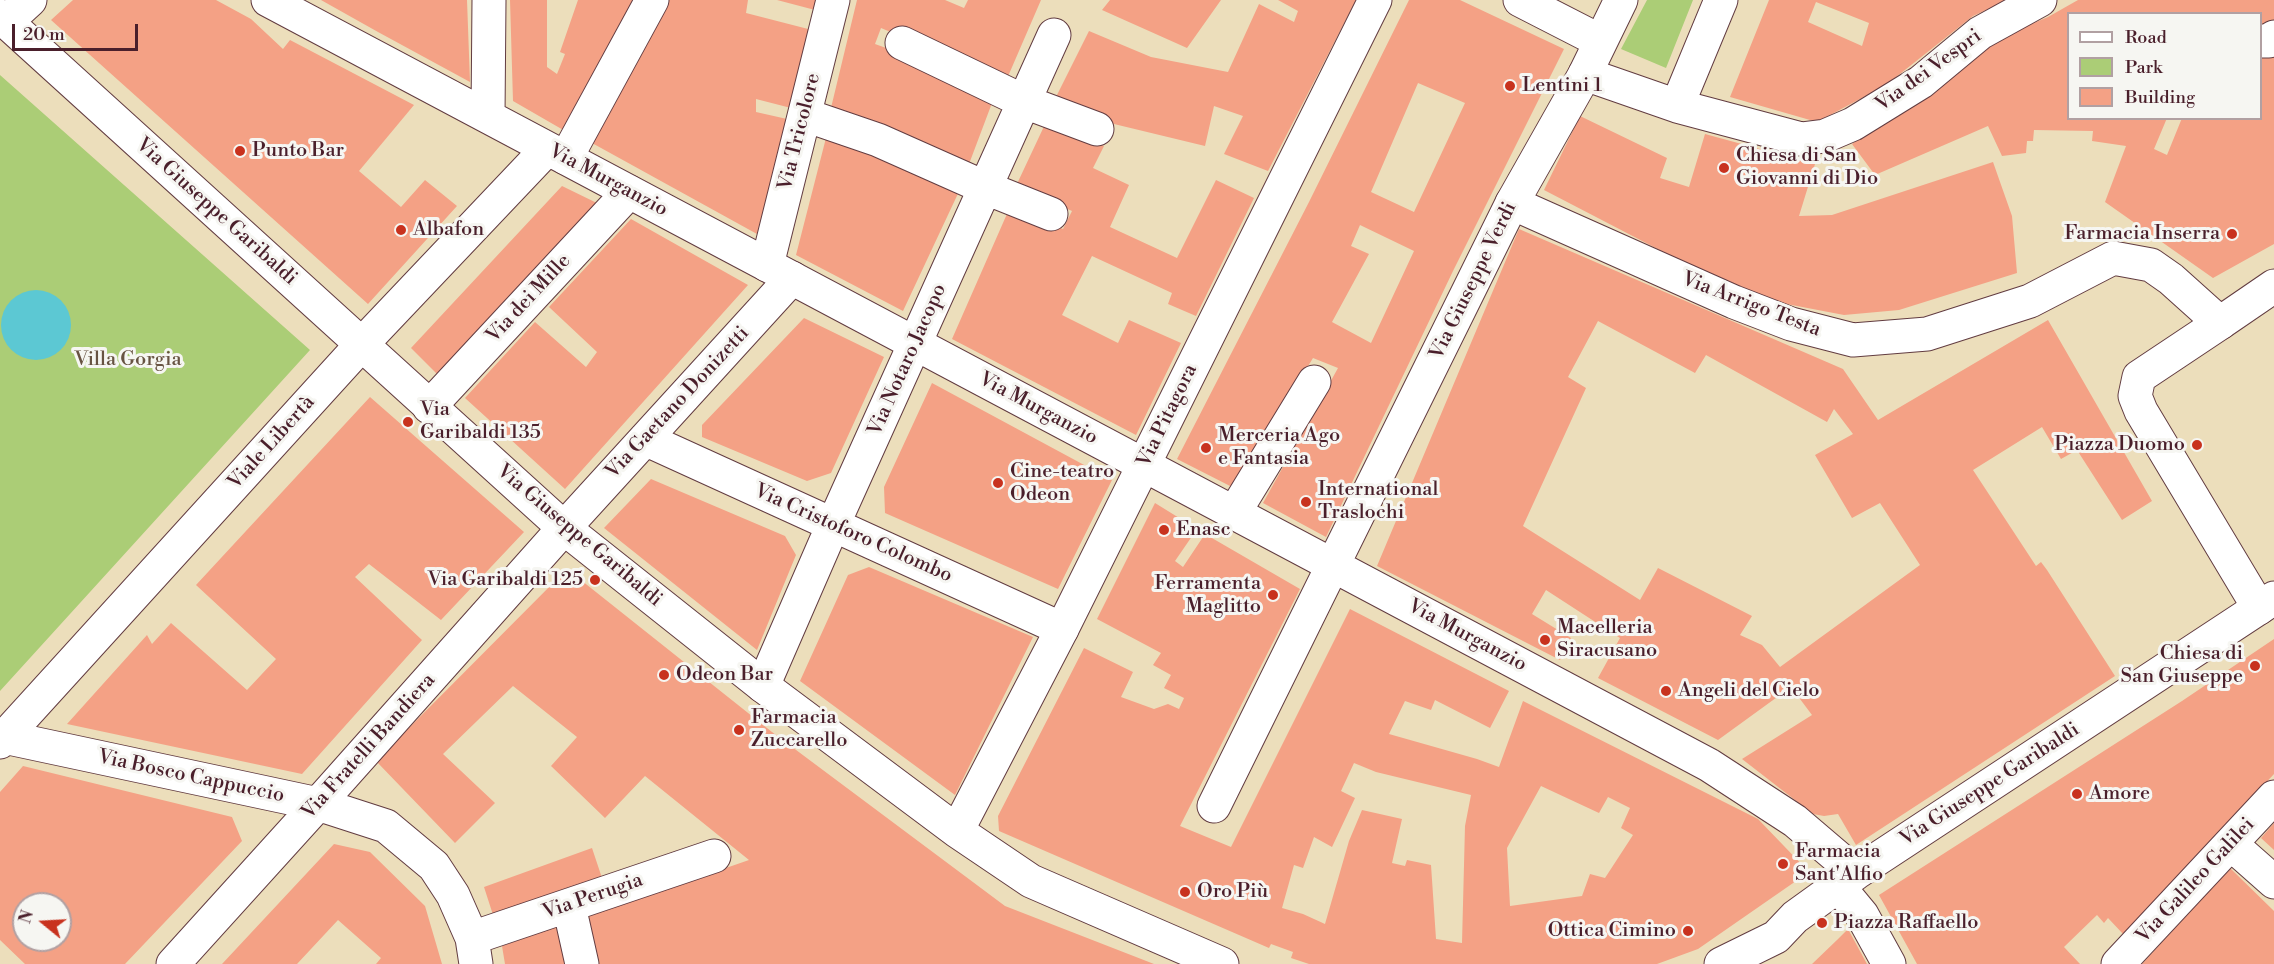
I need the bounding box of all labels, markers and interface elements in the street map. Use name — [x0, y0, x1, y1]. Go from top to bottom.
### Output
scale bar — [15, 12, 141, 50]
legend — [2067, 12, 2262, 120]
text: 20 m — [23, 23, 65, 46]
street label: Via dei Vespri — [1871, 25, 1987, 117]
text: Road — [2125, 26, 2167, 49]
text: Park — [2125, 56, 2162, 79]
street label: Via Tricolore — [774, 71, 826, 193]
place label: Lentini 1 — [1522, 74, 1602, 98]
marker: Lentini 1 — [1503, 79, 1517, 93]
text: Building — [2125, 86, 2195, 109]
street label: Via Giuseppe Garibaldi — [130, 133, 302, 291]
place label: Punto Bar — [252, 139, 344, 163]
street label: Via Murganzio — [544, 140, 672, 222]
marker: Punto Bar — [233, 144, 247, 158]
place label: Chiesa di San Giovanni di Dio — [1736, 144, 1878, 191]
marker: Chiesa di San Giovanni di Dio — [1717, 161, 1731, 175]
street label: Via Giuseppe Verdi — [1425, 198, 1523, 364]
place label: Albafon — [413, 218, 484, 242]
place label: Farmacia Inserra — [2064, 222, 2220, 246]
marker: Albafon — [394, 223, 408, 237]
marker: Farmacia Inserra — [2225, 227, 2239, 241]
street label: Via dei Mille — [482, 250, 576, 348]
street label: Via Arrigo Testa — [1678, 267, 1824, 343]
street label: Via Notaro Jacopo — [864, 280, 952, 440]
street label: Via Gaetano Donizetti — [601, 322, 755, 484]
park label: Villa Gorgia — [74, 348, 182, 372]
street label: Via Pitagora — [1133, 360, 1203, 472]
street label: Via Murganzio — [974, 368, 1102, 450]
street label: Viale Libertà — [224, 391, 320, 495]
place label: Via Garibaldi 135 — [420, 398, 541, 445]
marker: Via Garibaldi 135 — [401, 415, 415, 429]
place label: Merceria Ago e Fantasia — [1218, 424, 1340, 471]
place label: Piazza Duomo — [2054, 433, 2185, 457]
marker: Piazza Duomo — [2190, 438, 2204, 452]
marker: Merceria Ago e Fantasia — [1199, 441, 1213, 455]
street label: Via Giuseppe Garibaldi — [491, 460, 667, 612]
place label: Cine-teatro Odeon — [1010, 460, 1114, 507]
marker: Cine-teatro Odeon — [991, 476, 1005, 490]
place label: International Traslochi — [1318, 478, 1438, 525]
street label: Via Cristoforo Colombo — [750, 479, 956, 589]
marker: International Traslochi — [1299, 495, 1313, 509]
place label: Enasc — [1176, 518, 1231, 542]
marker: Enasc — [1157, 523, 1171, 537]
place label: Via Garibaldi 125 — [428, 568, 583, 592]
place label: Ferramenta Maglitto — [1154, 572, 1261, 619]
marker: Via Garibaldi 125 — [588, 573, 602, 587]
marker: Ferramenta Maglitto — [1266, 588, 1280, 602]
street label: Via Murganzio — [1403, 595, 1531, 677]
place label: Macelleria Siracusano — [1557, 616, 1657, 663]
marker: Macelleria Siracusano — [1538, 633, 1552, 647]
place label: Chiesa di San Giuseppe — [2121, 642, 2243, 689]
marker: Chiesa di San Giuseppe — [2248, 659, 2262, 673]
place label: Odeon Bar — [676, 663, 773, 687]
marker: Odeon Bar — [657, 668, 671, 682]
street label: Via Fratelli Bandiera — [297, 669, 441, 825]
place label: Angeli del Cielo — [1678, 679, 1820, 703]
marker: Angeli del Cielo — [1659, 684, 1673, 698]
place label: Farmacia Zuccarello — [751, 706, 847, 753]
street label: Via Giuseppe Garibaldi — [1896, 718, 2084, 852]
marker: Farmacia Zuccarello — [732, 723, 746, 737]
street label: Via Bosco Cappuccio — [96, 746, 286, 808]
place label: Amore — [2089, 782, 2150, 806]
marker: Amore — [2070, 787, 2084, 801]
street label: Via Galileo Galilei — [2132, 813, 2260, 949]
place label: Farmacia Sant'Alfio — [1795, 840, 1883, 887]
marker: Farmacia Sant'Alfio — [1776, 857, 1790, 871]
street label: Via Perugia — [540, 869, 646, 925]
place label: Oro Più — [1197, 880, 1268, 904]
marker: Oro Più — [1178, 885, 1192, 899]
north arrow — [12, 892, 72, 952]
text: N — [15, 908, 38, 926]
place label: Piazza Raffaello — [1834, 911, 1978, 935]
marker: Piazza Raffaello — [1815, 916, 1829, 930]
place label: Ottica Cimino — [1548, 919, 1676, 943]
marker: Ottica Cimino — [1681, 924, 1695, 938]

